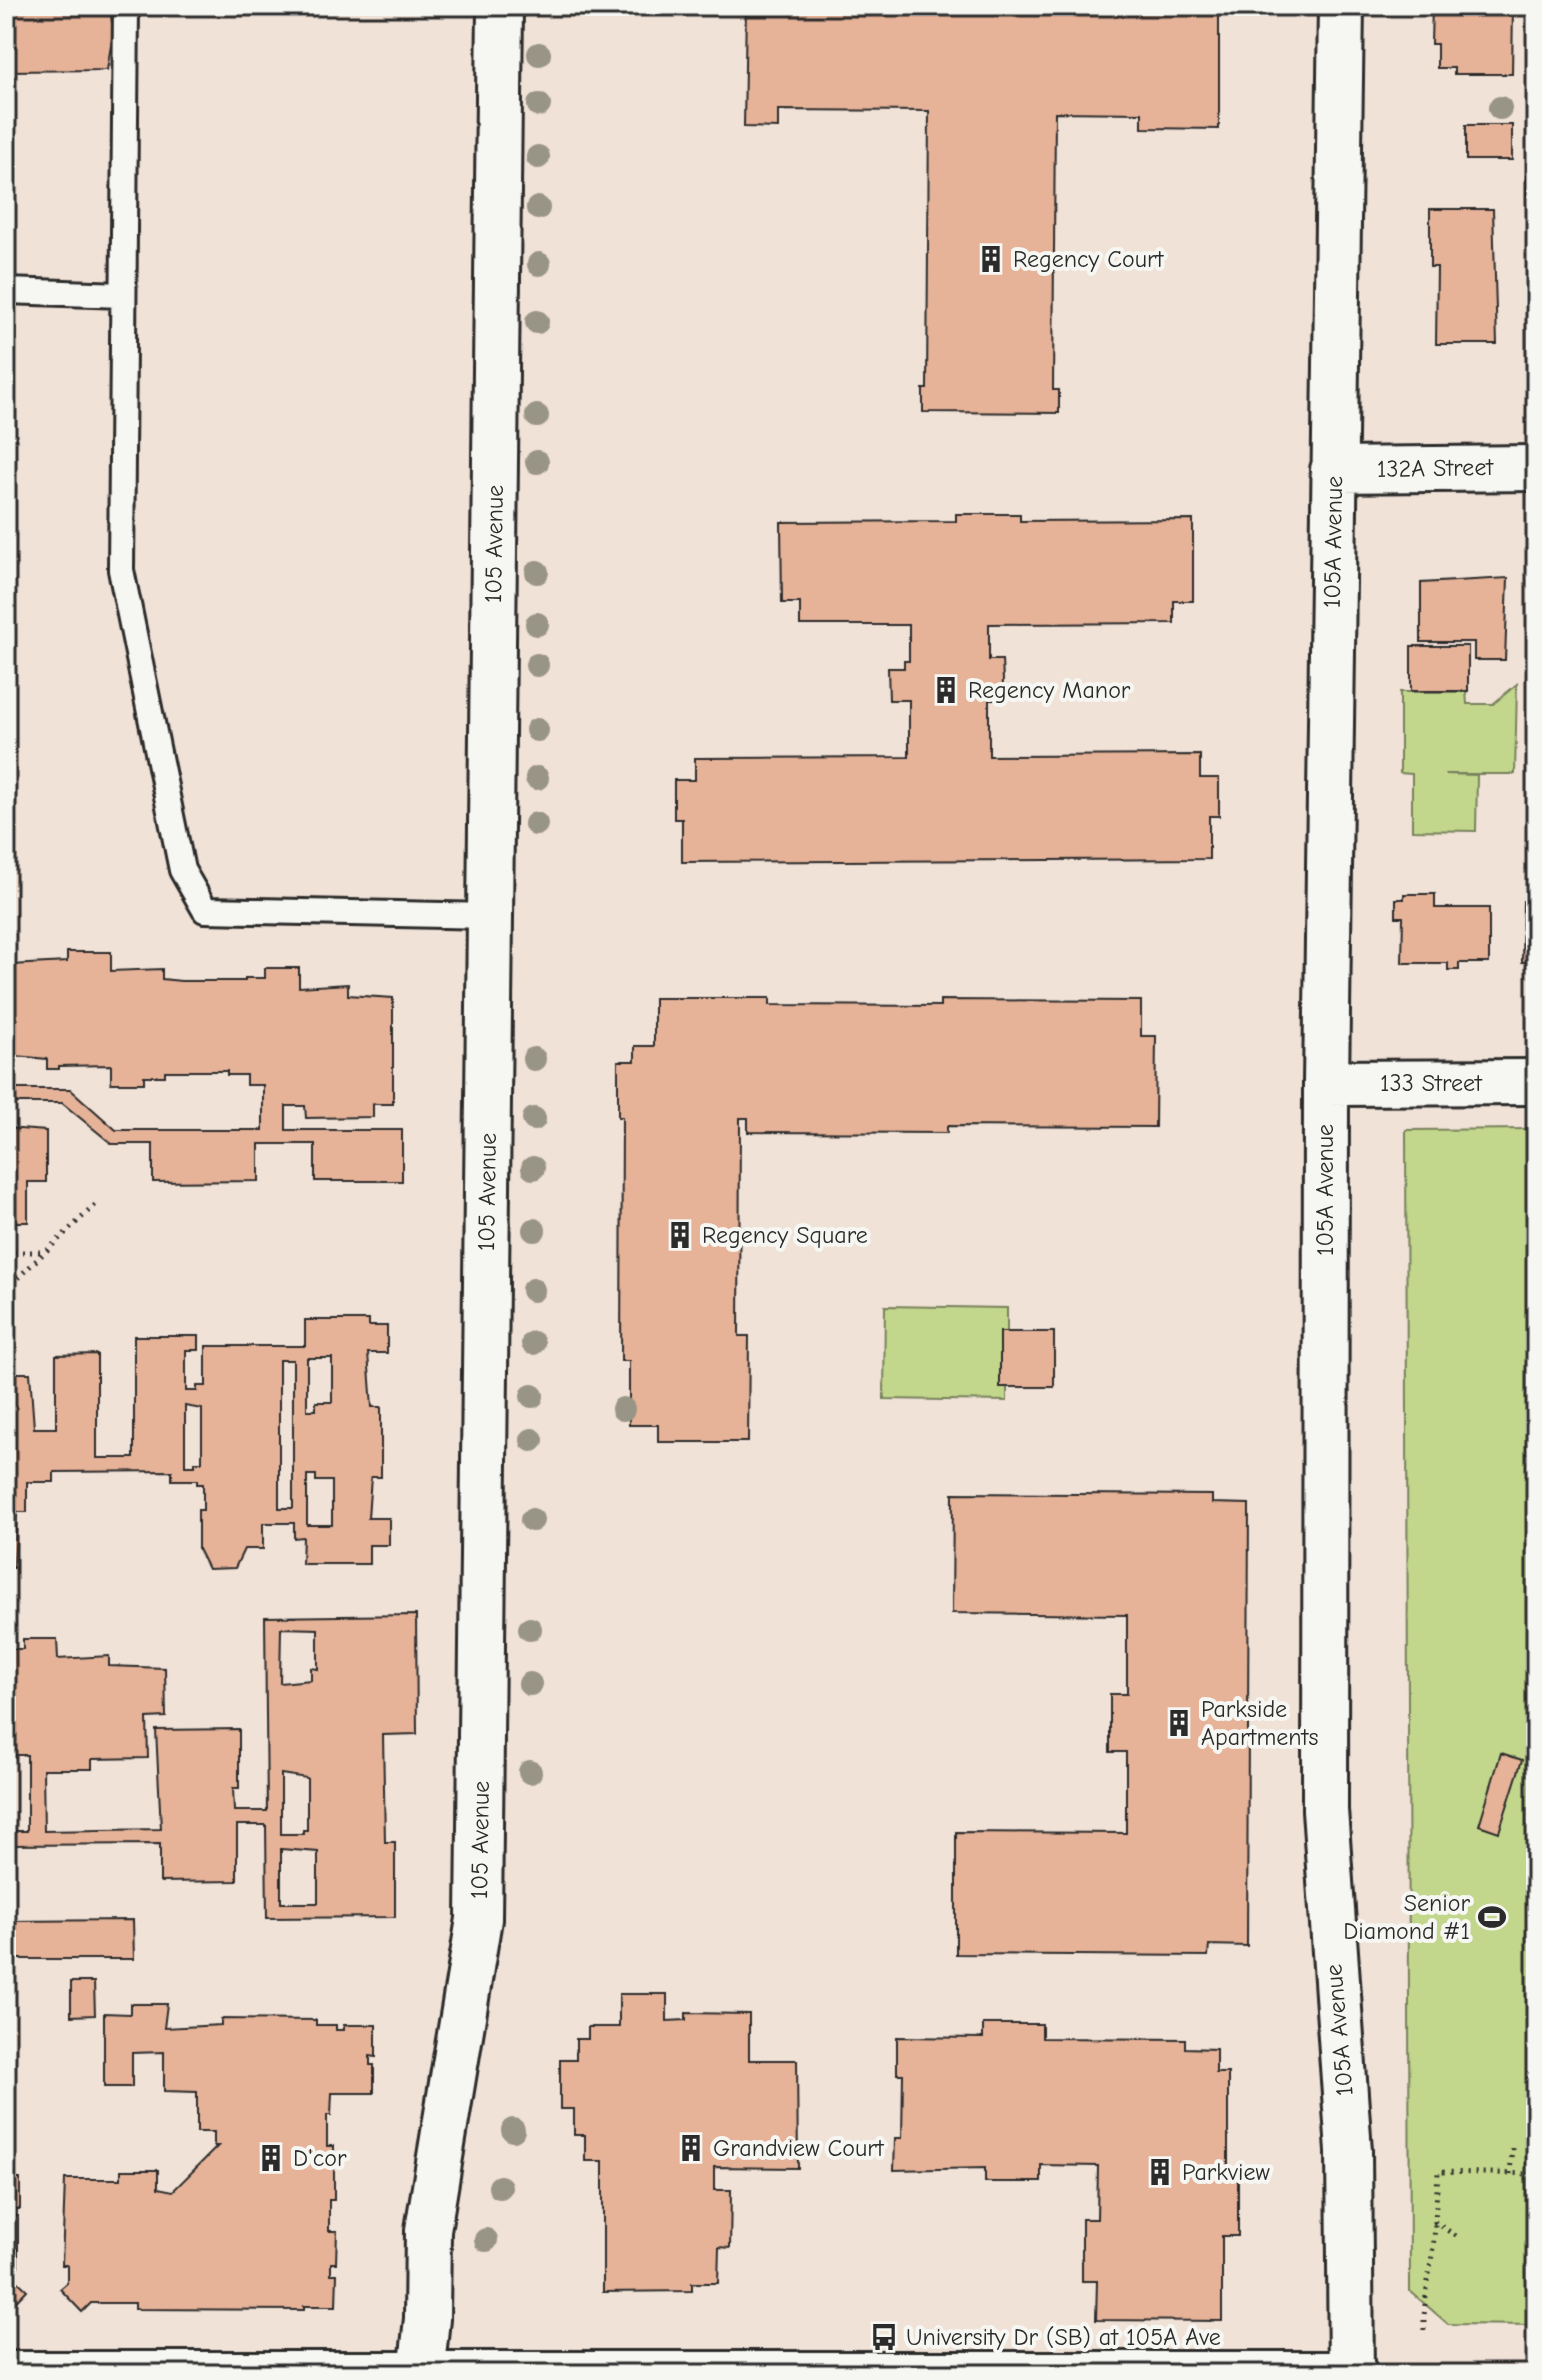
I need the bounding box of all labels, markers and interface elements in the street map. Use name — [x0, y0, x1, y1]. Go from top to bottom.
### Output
building icon: Regency Court — [976, 244, 1006, 274]
place label: Regency Court — [1013, 245, 1165, 273]
street label: 132A Street — [1377, 453, 1494, 483]
street label: 105A Avenue — [1318, 476, 1348, 608]
street label: 105 Avenue — [479, 485, 509, 603]
building icon: Regency Manor — [931, 675, 961, 705]
place label: Regency Manor — [968, 676, 1131, 704]
street label: 133 Street — [1380, 1069, 1483, 1097]
street label: 105A Avenue — [1311, 1124, 1339, 1256]
street label: 105 Avenue — [472, 1133, 502, 1251]
building icon: Regency Square — [665, 1220, 695, 1250]
place label: Regency Square — [702, 1221, 868, 1249]
place label: Parkside Apartments — [1201, 1695, 1318, 1751]
building icon: Parkside Apartments — [1164, 1708, 1194, 1738]
street label: 105 Avenue — [465, 1781, 495, 1899]
place label: Senior Diamond #1 — [1343, 1889, 1470, 1945]
sports icon: Senior Diamond #1 — [1477, 1902, 1507, 1932]
street label: 105A Avenue — [1319, 1963, 1359, 2097]
building icon: Grandview Court — [676, 2133, 706, 2163]
place label: Grandview Court — [713, 2134, 885, 2162]
building icon: D'cor — [256, 2143, 286, 2173]
place label: D'cor — [293, 2144, 347, 2172]
building icon: Parkview — [1145, 2157, 1175, 2187]
place label: Parkview — [1182, 2158, 1270, 2186]
bus stop icon: University Dr (SB) at 105A Ave — [869, 2322, 899, 2352]
place label: University Dr (SB) at 105A Ave — [906, 2323, 1221, 2351]

